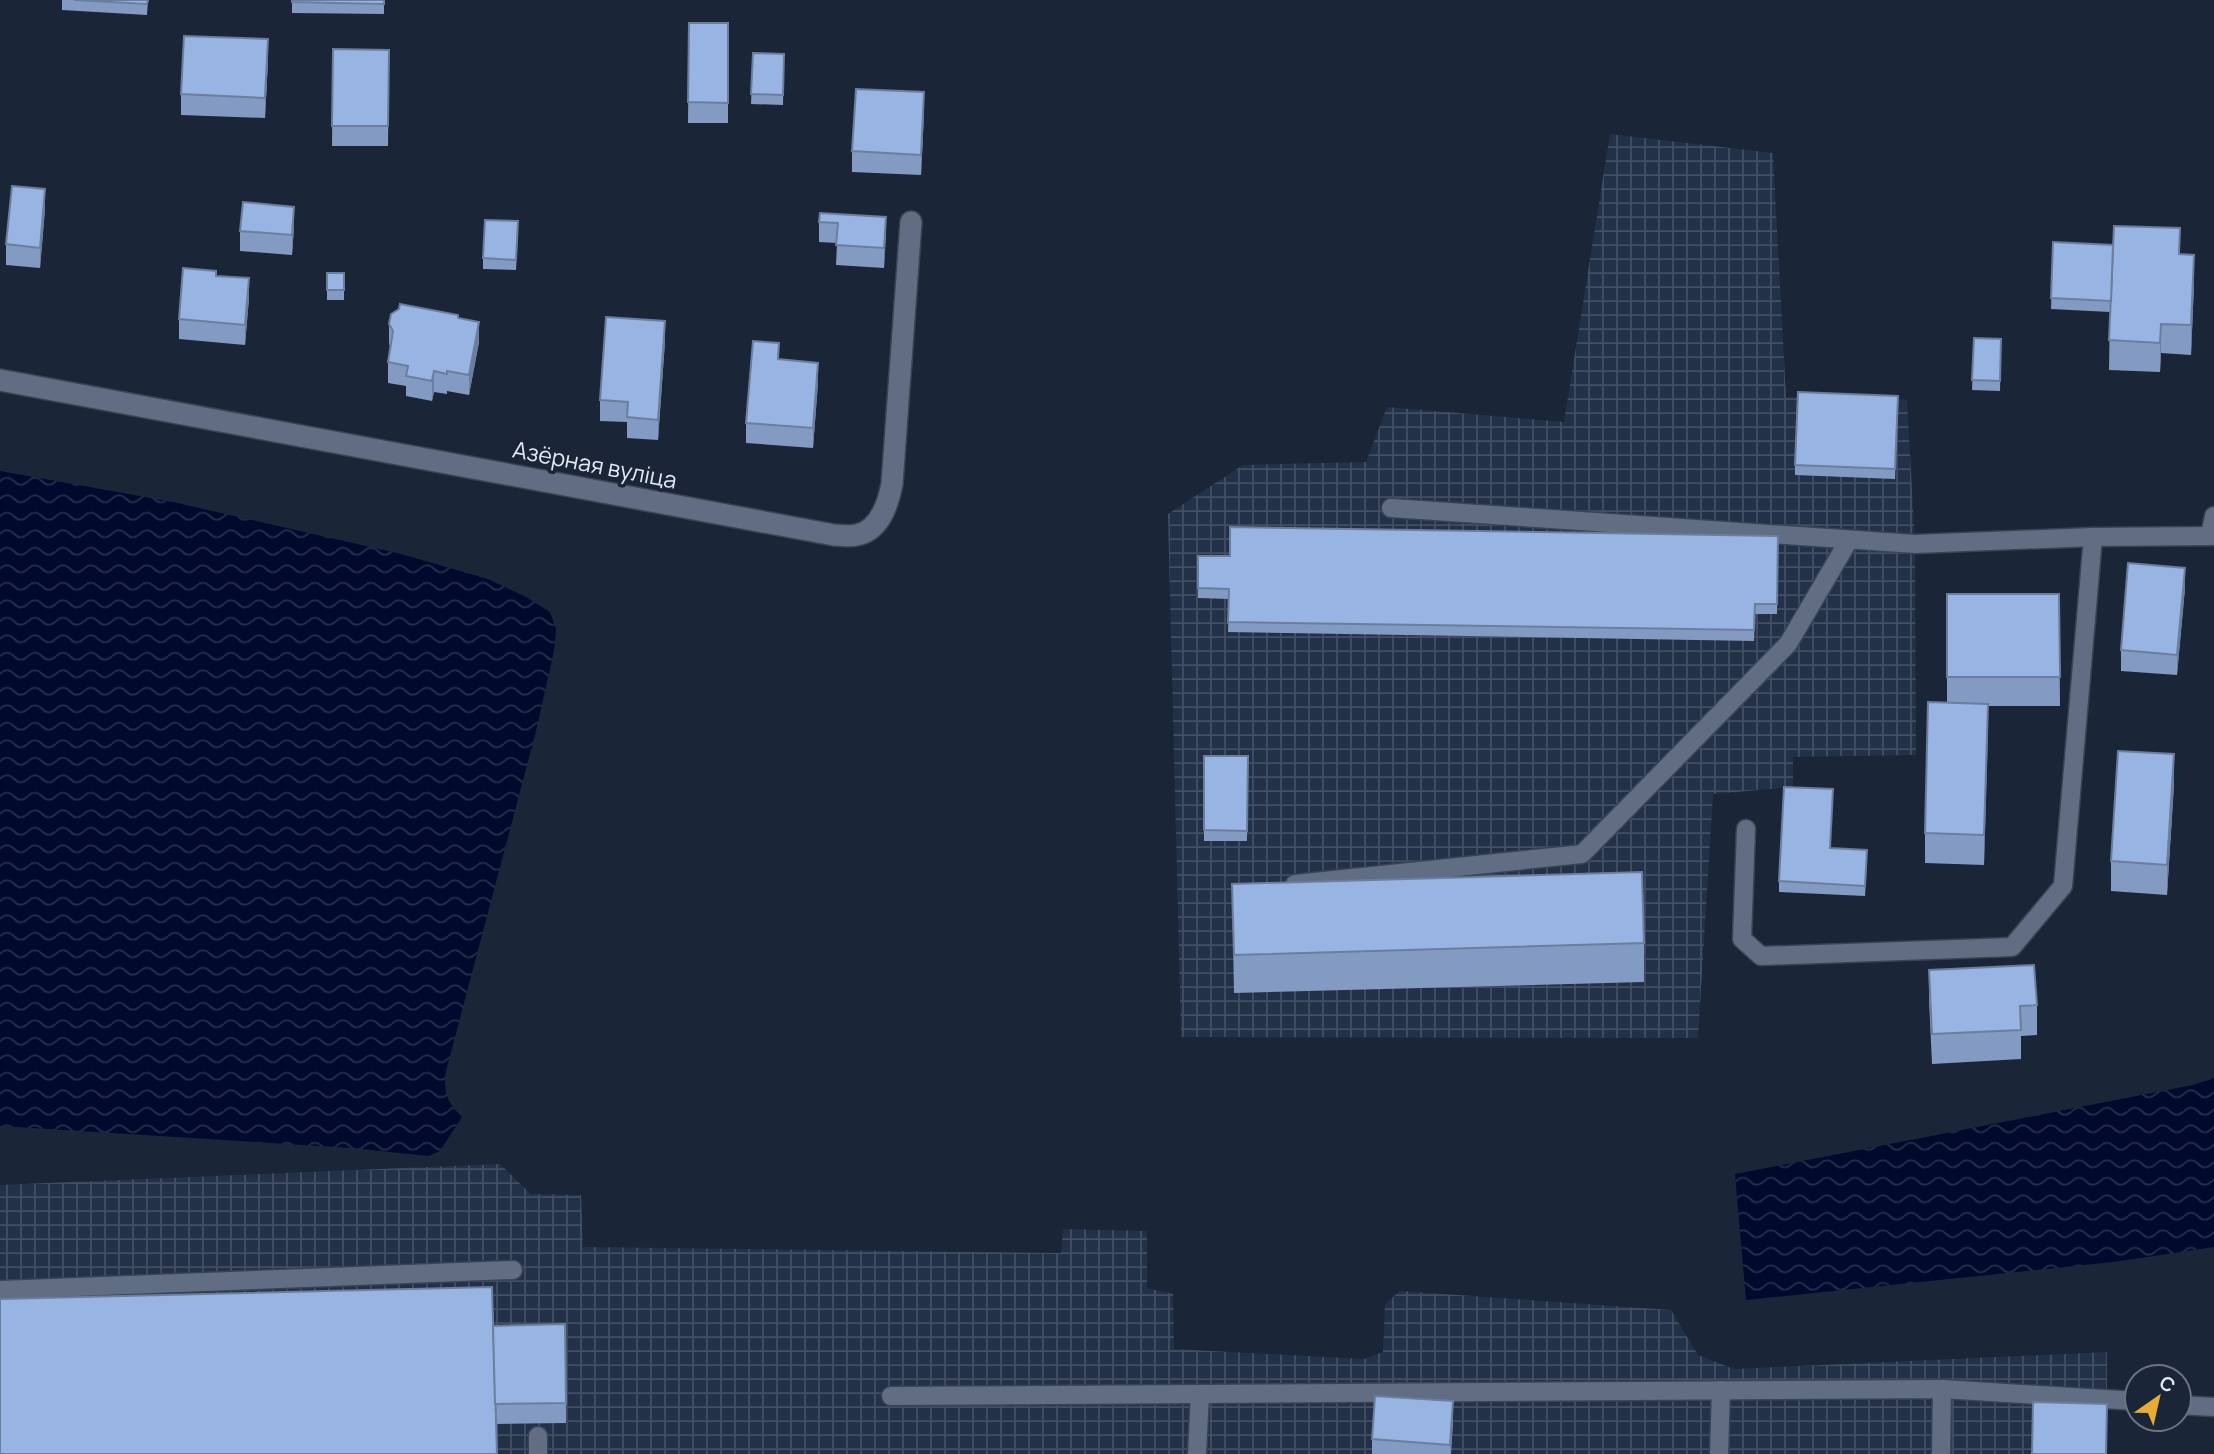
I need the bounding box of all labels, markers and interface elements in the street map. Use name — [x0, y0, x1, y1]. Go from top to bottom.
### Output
street label: Азёрная вуліца — [510, 432, 680, 496]
north arrow — [2123, 1363, 2193, 1433]
text: С — [2154, 1369, 2181, 1399]

